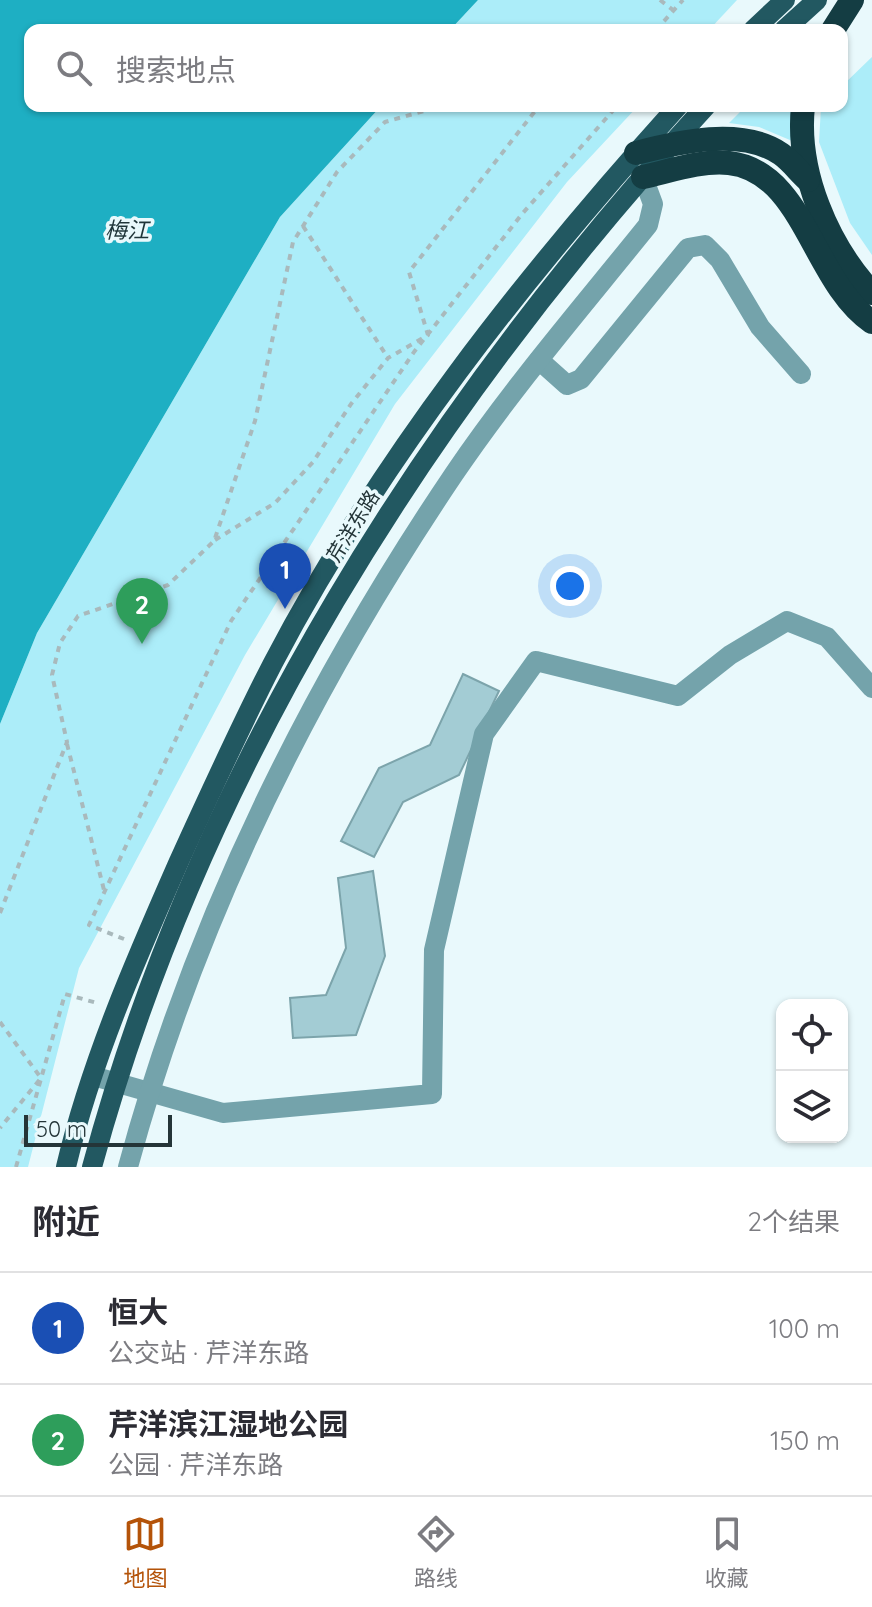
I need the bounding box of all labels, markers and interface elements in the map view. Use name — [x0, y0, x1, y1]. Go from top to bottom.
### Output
search box — [24, 24, 848, 112]
icon: search — [52, 46, 96, 90]
text: 搜索地点 — [116, 51, 236, 89]
water label: 梅江 — [105, 216, 151, 244]
street label: 芹洋东路 — [321, 485, 384, 566]
pin: 1 — [259, 543, 311, 609]
your location — [550, 566, 590, 606]
pin: 2 — [116, 578, 168, 644]
map controls — [776, 999, 848, 1143]
button: locate — [776, 999, 848, 1071]
button: layers — [776, 1071, 848, 1143]
scale bar — [24, 1111, 172, 1147]
text: 50 m — [36, 1115, 87, 1143]
text: 附近 — [32, 1200, 100, 1243]
text: 2个结果 — [748, 1205, 840, 1238]
text: 恒大 — [108, 1293, 168, 1331]
text: 1 — [53, 1312, 63, 1345]
text: 100 m — [769, 1312, 840, 1345]
text: 公交站 · 芹洋东路 — [108, 1336, 309, 1369]
text: 芹洋滨江湿地公园 — [108, 1405, 348, 1443]
text: 2 — [51, 1424, 65, 1457]
text: 150 m — [770, 1424, 840, 1457]
text: 公园 · 芹洋东路 — [108, 1448, 283, 1481]
tab: 地图 — [123, 1512, 167, 1592]
tab: 路线 — [414, 1512, 458, 1592]
tab: 收藏 — [705, 1512, 749, 1592]

